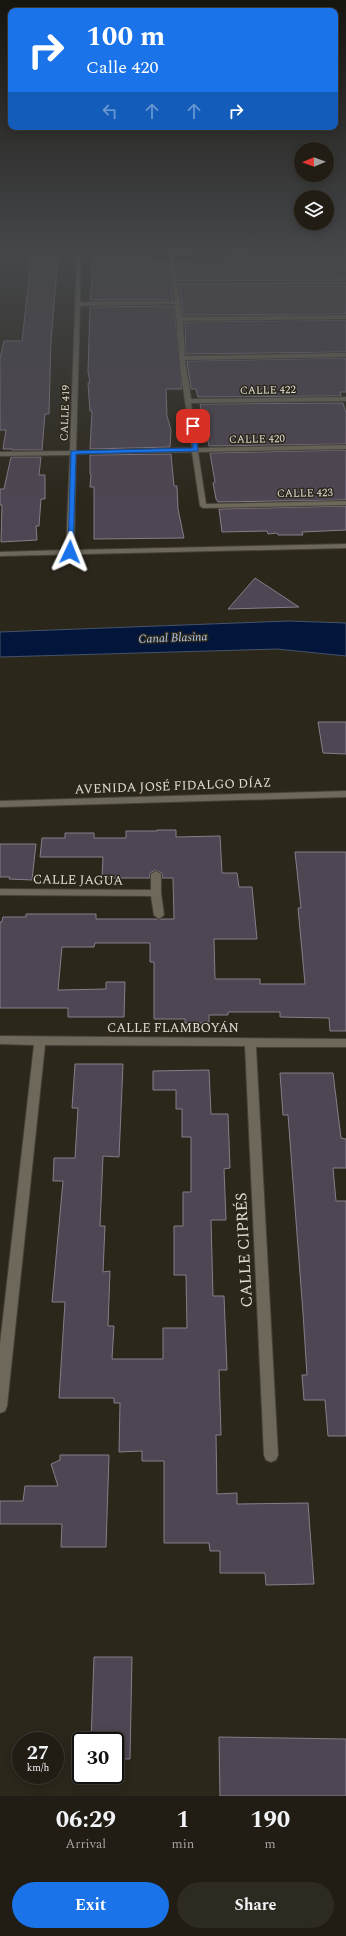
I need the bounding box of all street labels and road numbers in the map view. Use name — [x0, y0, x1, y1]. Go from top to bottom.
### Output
street label: CALLE 422 — [240, 381, 297, 399]
street label: CALLE 419 — [56, 384, 74, 441]
street label: CALLE 420 — [229, 430, 286, 448]
street label: CALLE 423 — [277, 484, 334, 502]
street label: AVENIDA JOSÉ FIDALGO DÍAZ — [74, 773, 272, 799]
street label: CALLE JAGUA — [33, 869, 124, 891]
street label: CALLE FLAMBOYÁN — [107, 1018, 239, 1038]
street label: CALLE CIPRÉS — [229, 1192, 259, 1308]

